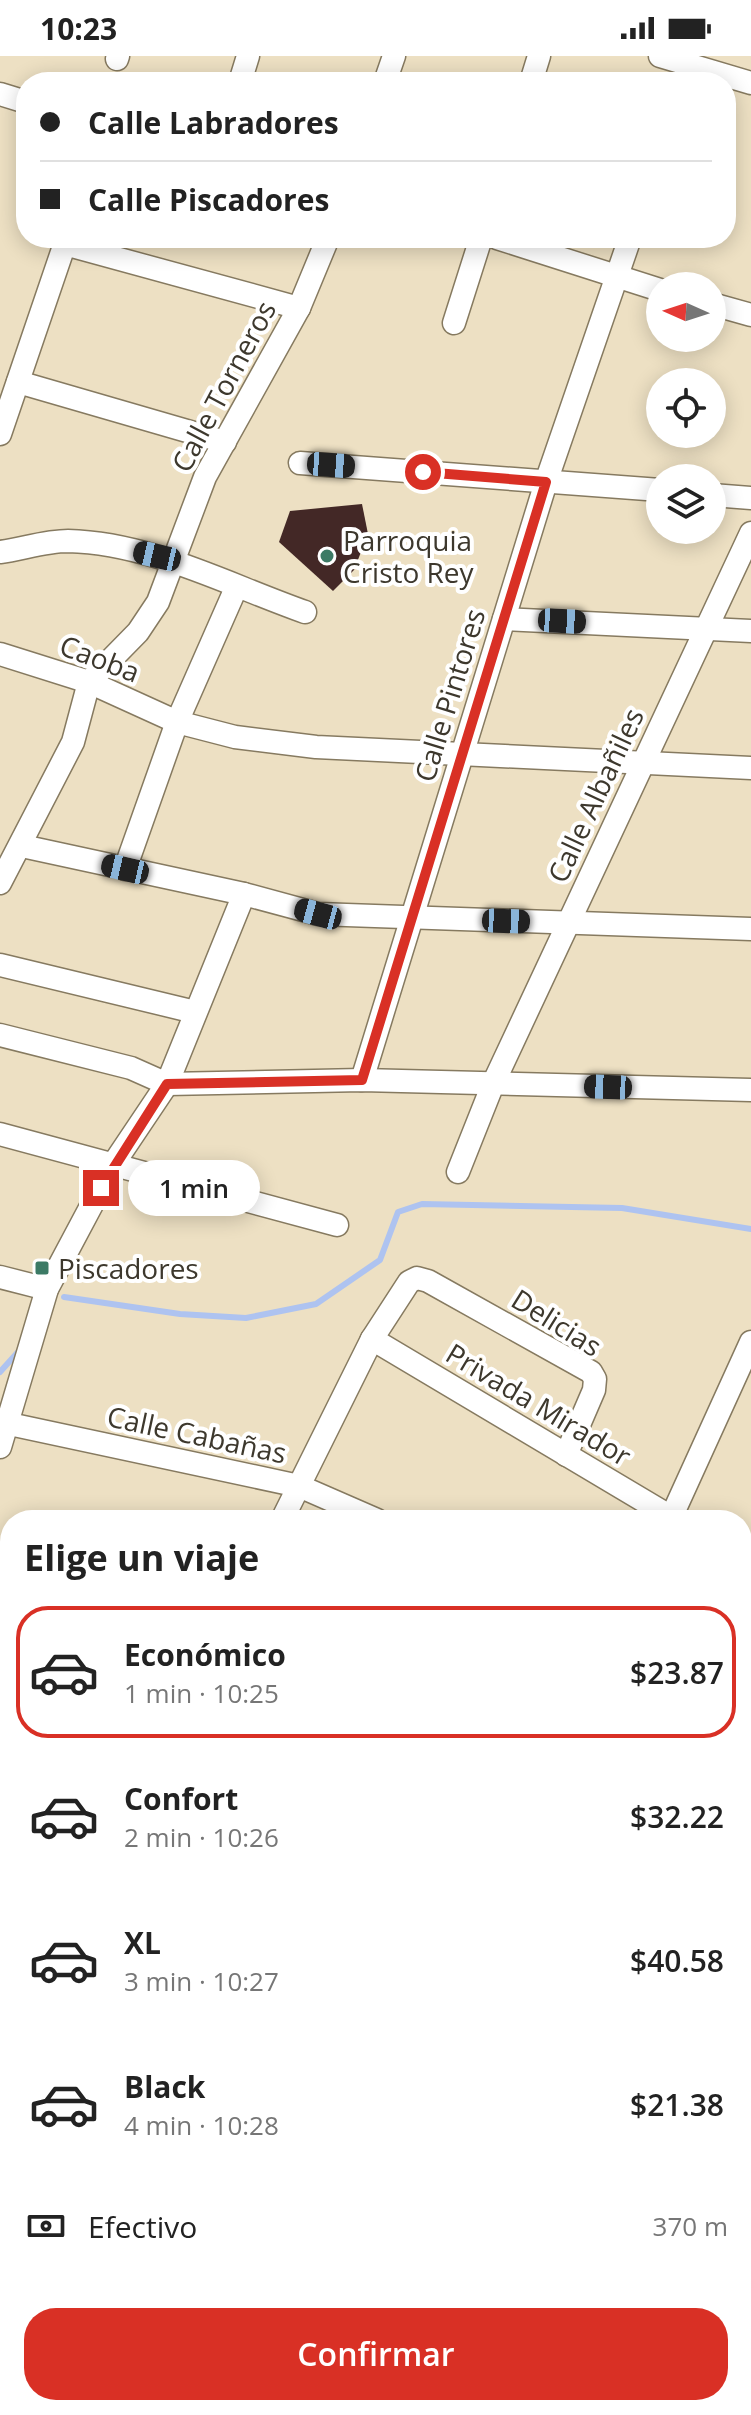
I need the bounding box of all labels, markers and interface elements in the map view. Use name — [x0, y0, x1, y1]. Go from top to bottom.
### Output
text: 10:23 — [40, 8, 117, 49]
text: Calle Labradores — [88, 102, 339, 143]
text: Calle Piscadores — [88, 179, 329, 220]
north arrow — [646, 272, 726, 352]
map controls — [646, 272, 726, 544]
street label: Calle Torneros — [162, 294, 284, 478]
button: locate — [646, 368, 726, 448]
car — [306, 451, 356, 479]
route start — [405, 454, 441, 490]
button: layers — [646, 464, 726, 544]
place label: Parroquia Cristo Rey — [343, 521, 475, 591]
car — [131, 539, 183, 573]
marker: Parroquia Cristo Rey — [318, 547, 336, 565]
street label: Calle Pintores — [405, 604, 493, 786]
car — [537, 608, 587, 634]
street label: Caoba — [55, 625, 145, 691]
street label: Calle Albañiles — [538, 702, 652, 888]
car — [99, 852, 151, 886]
car — [292, 896, 344, 932]
car — [482, 908, 530, 934]
car — [584, 1074, 632, 1100]
callout: 1 min — [129, 1160, 261, 1216]
route end — [83, 1170, 119, 1206]
text: 1 min — [159, 1170, 229, 1206]
place label: Piscadores — [58, 1249, 199, 1287]
marker: Piscadores — [33, 1259, 51, 1277]
street label: Delicias — [505, 1280, 609, 1364]
street label: Privada Mirador — [439, 1334, 639, 1475]
street label: Calle Cabañas — [104, 1396, 290, 1472]
text: Elige un viaje — [24, 1533, 259, 1582]
text: Económico — [124, 1634, 286, 1675]
icon: car — [28, 1636, 100, 1708]
text: $23.87 — [630, 1652, 724, 1693]
text: 1 min · 10:25 — [124, 1675, 279, 1711]
text: Confort — [124, 1778, 238, 1819]
icon: car — [28, 1780, 100, 1852]
text: $32.22 — [630, 1796, 724, 1837]
text: 2 min · 10:26 — [124, 1819, 279, 1855]
text: XL — [124, 1922, 161, 1963]
icon: car — [28, 1924, 100, 1996]
text: $40.58 — [630, 1940, 724, 1981]
text: 3 min · 10:27 — [124, 1963, 279, 1999]
text: Black — [124, 2066, 205, 2107]
icon: car — [28, 2068, 100, 2140]
text: $21.38 — [630, 2084, 724, 2125]
text: 4 min · 10:28 — [124, 2107, 279, 2143]
icon: cash — [24, 2204, 68, 2248]
text: Efectivo — [88, 2206, 197, 2247]
text: 370 m — [653, 2208, 728, 2244]
button: Confirmar — [24, 2308, 728, 2400]

